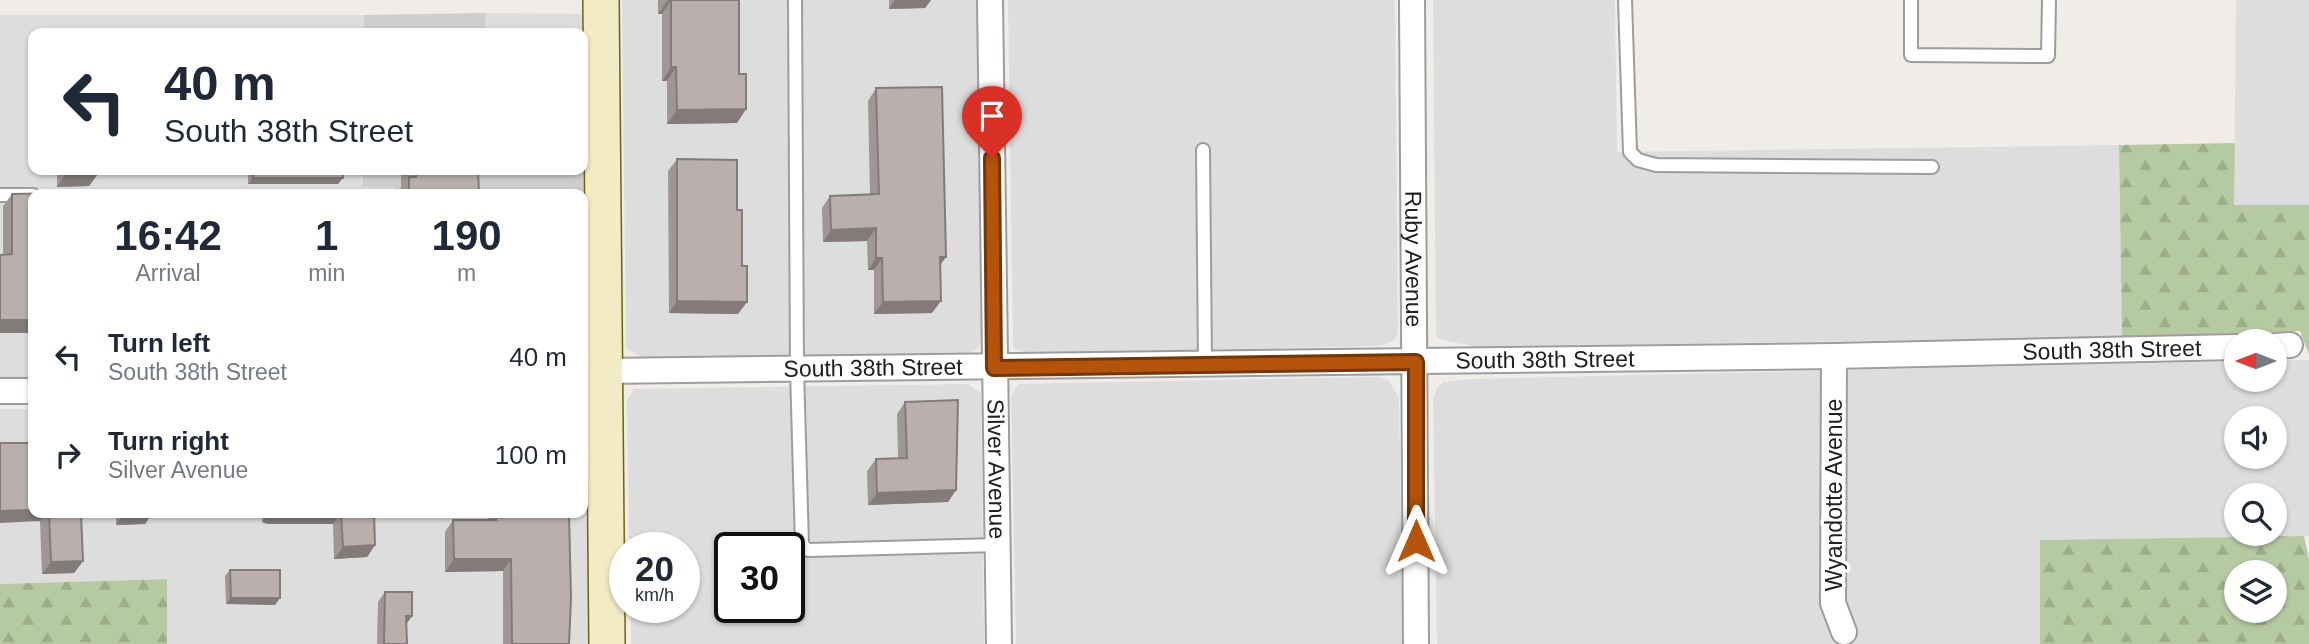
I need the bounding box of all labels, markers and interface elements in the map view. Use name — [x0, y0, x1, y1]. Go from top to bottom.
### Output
icon: left — [49, 56, 140, 147]
text: 40 m — [164, 56, 276, 110]
pin — [962, 86, 1022, 158]
icon: arrive — [973, 97, 1011, 135]
text: South 38th Street — [164, 113, 413, 149]
street label: Ruby Avenue — [1400, 191, 1427, 327]
text: 16:42 — [114, 212, 222, 259]
text: 1 — [315, 212, 338, 259]
text: 190 — [432, 212, 502, 259]
text: Arrival — [135, 260, 201, 286]
text: min — [308, 260, 345, 286]
text: m — [457, 260, 476, 286]
text: Turn left — [108, 328, 210, 358]
north arrow — [2224, 329, 2287, 392]
map controls — [2224, 329, 2287, 623]
street label: South 38th Street — [2022, 335, 2202, 365]
icon: left — [49, 338, 87, 376]
text: 40 m — [509, 342, 567, 372]
street label: South 38th Street — [1455, 345, 1635, 374]
street label: South 38th Street — [783, 354, 963, 382]
text: South 38th Street — [108, 359, 287, 385]
street label: Silver Avenue — [983, 399, 1011, 539]
street label: Wyandotte Avenue — [1821, 399, 1847, 591]
button: sound — [2224, 406, 2287, 469]
text: Turn right — [108, 426, 229, 456]
icon: right — [49, 436, 87, 474]
text: 100 m — [495, 440, 567, 470]
text: Silver Avenue — [108, 457, 248, 483]
button: search — [2224, 483, 2287, 546]
position arrow — [1379, 504, 1453, 578]
speed limit sign: 30 — [714, 532, 805, 623]
text: 20 — [635, 549, 674, 588]
button: layers — [2224, 560, 2287, 623]
text: km/h — [635, 585, 674, 605]

